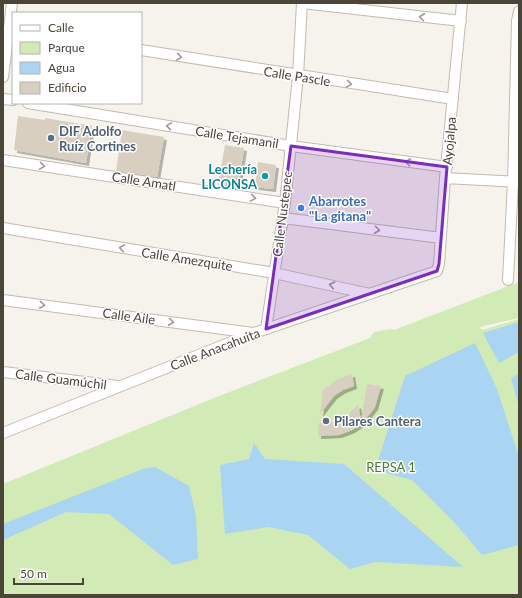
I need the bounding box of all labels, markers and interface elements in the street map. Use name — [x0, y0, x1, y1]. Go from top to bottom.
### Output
legend — [12, 12, 142, 104]
one-way arrow — [419, 13, 425, 22]
text: Calle — [48, 20, 74, 35]
text: Parque — [48, 40, 85, 55]
one-way arrow — [176, 52, 183, 60]
text: Agua — [48, 60, 75, 75]
street label: Calle Pascle — [263, 63, 332, 89]
one-way arrow — [346, 79, 352, 88]
text: Edificio — [48, 80, 87, 95]
street label: Ayojalpa — [439, 116, 459, 166]
one-way arrow — [165, 122, 172, 131]
place label: DIF Adolfo Ruíz Cortines — [59, 123, 136, 154]
street label: Calle Tejamanil — [194, 123, 280, 151]
marker: DIF Adolfo Ruíz Cortines — [46, 133, 56, 143]
one-way arrow — [405, 158, 411, 167]
one-way arrow — [38, 161, 45, 169]
place label: Lechería LICONSA — [202, 161, 258, 192]
street label: Calle Amatl — [111, 168, 177, 194]
street label: Calle Nustepec — [269, 170, 295, 258]
marker: Lechería LICONSA — [260, 171, 270, 181]
one-way arrow — [250, 193, 256, 202]
place label: Abarrotes "La gitana" — [308, 193, 371, 224]
marker: Abarrotes "La gitana" — [296, 203, 306, 213]
one-way arrow — [374, 225, 380, 234]
one-way arrow — [118, 244, 125, 253]
street label: Calle Amezquite — [140, 244, 234, 274]
one-way arrow — [329, 282, 335, 290]
one-way arrow — [39, 300, 45, 309]
street label: Calle Aile — [102, 304, 156, 328]
one-way arrow — [167, 317, 174, 326]
street label: Calle Anacahuita — [168, 325, 262, 373]
street label: Calle Guamúchil — [14, 365, 108, 393]
place label: Pilares Cantera — [334, 413, 421, 429]
marker: Pilares Cantera — [321, 416, 331, 426]
park label: REPSA 1 — [366, 459, 416, 475]
scale bar — [14, 560, 83, 586]
text: 50 m — [20, 566, 47, 581]

